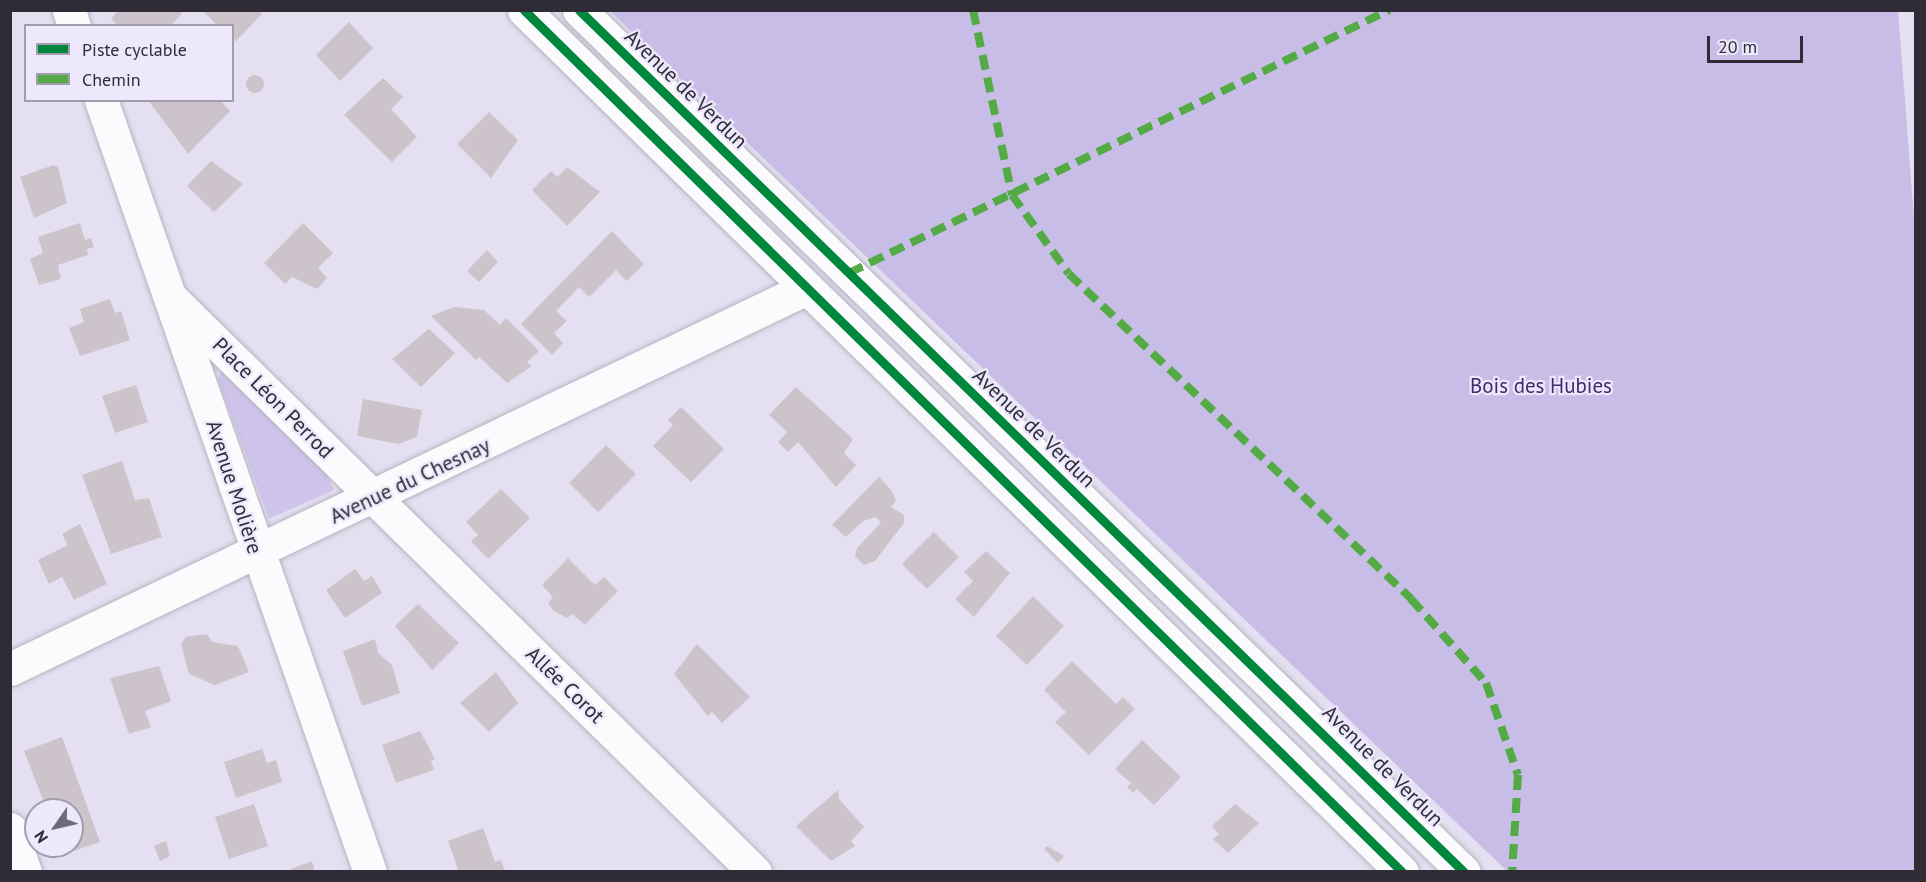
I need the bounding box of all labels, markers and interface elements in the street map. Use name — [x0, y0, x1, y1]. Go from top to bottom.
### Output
legend — [24, 24, 234, 102]
street label: Avenue de Verdun — [619, 24, 753, 154]
scale bar — [1710, 24, 1806, 62]
text: 20 m — [1718, 35, 1757, 58]
text: Piste cyclable — [82, 38, 187, 61]
text: Chemin — [82, 68, 141, 91]
street label: Place Léon Perrod — [207, 332, 339, 464]
street label: Avenue de Verdun — [967, 363, 1101, 493]
park label: Bois des Hubies — [1470, 373, 1612, 399]
street label: Avenue Molière — [200, 417, 268, 557]
street label: Avenue du Chesnay — [326, 433, 494, 529]
street label: Allée Corot — [521, 641, 609, 729]
street label: Avenue de Verdun — [1317, 700, 1449, 832]
north arrow — [24, 798, 84, 858]
text: N — [30, 827, 52, 847]

